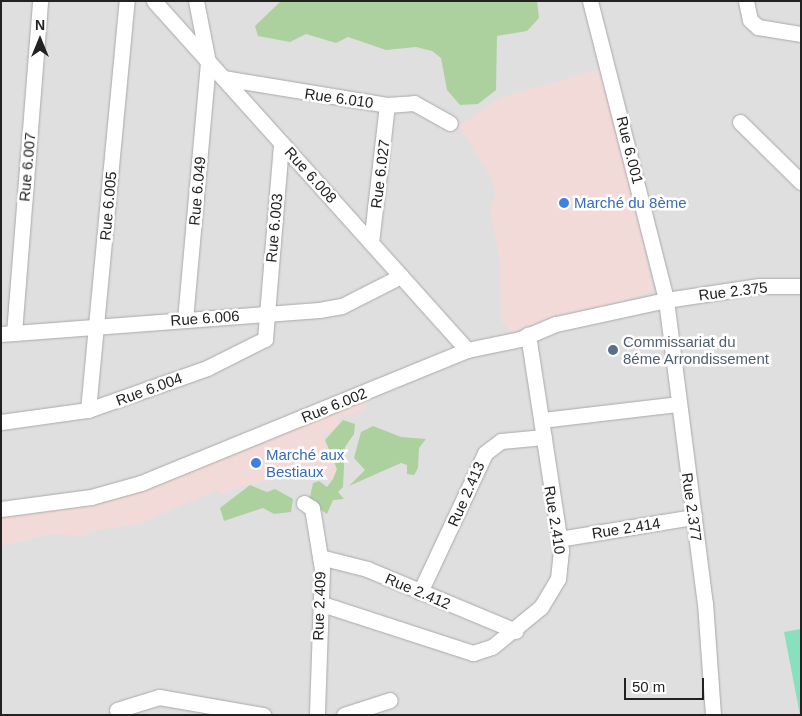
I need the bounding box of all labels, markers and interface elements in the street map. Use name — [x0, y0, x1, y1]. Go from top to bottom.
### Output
north arrow — [15, 15, 65, 65]
text: N — [35, 17, 45, 33]
street label: Rue 6.010 — [303, 84, 375, 112]
street label: Rue 6.001 — [613, 114, 647, 186]
street label: Rue 6.007 — [15, 132, 39, 202]
street label: Rue 6.027 — [367, 139, 393, 209]
street label: Rue 6.008 — [281, 143, 341, 207]
street label: Rue 6.049 — [185, 156, 209, 226]
street label: Rue 6.005 — [96, 171, 120, 241]
street label: Rue 6.003 — [262, 193, 286, 263]
place label: Marché du 8ème — [574, 194, 687, 212]
marker: Marché du 8ème — [558, 197, 570, 209]
street label: Rue 2.375 — [698, 278, 768, 304]
street label: Rue 6.006 — [170, 307, 240, 329]
place label: Commissariat du 8éme Arrondissement — [623, 332, 770, 367]
marker: Commissariat du 8éme Arrondissement — [607, 344, 619, 356]
street label: Rue 6.004 — [113, 369, 185, 409]
street label: Rue 6.002 — [299, 384, 369, 426]
place label: Marché aux Bestiaux — [266, 445, 344, 480]
marker: Marché aux Bestiaux — [250, 457, 262, 469]
street label: Rue 2.413 — [444, 459, 488, 529]
street label: Rue 2.377 — [678, 471, 706, 543]
street label: Rue 2.410 — [541, 484, 569, 556]
street label: Rue 2.414 — [590, 514, 662, 542]
street label: Rue 2.412 — [383, 569, 453, 613]
street label: Rue 2.409 — [309, 571, 329, 641]
scale bar — [627, 668, 707, 700]
text: 50 m — [632, 678, 665, 695]

